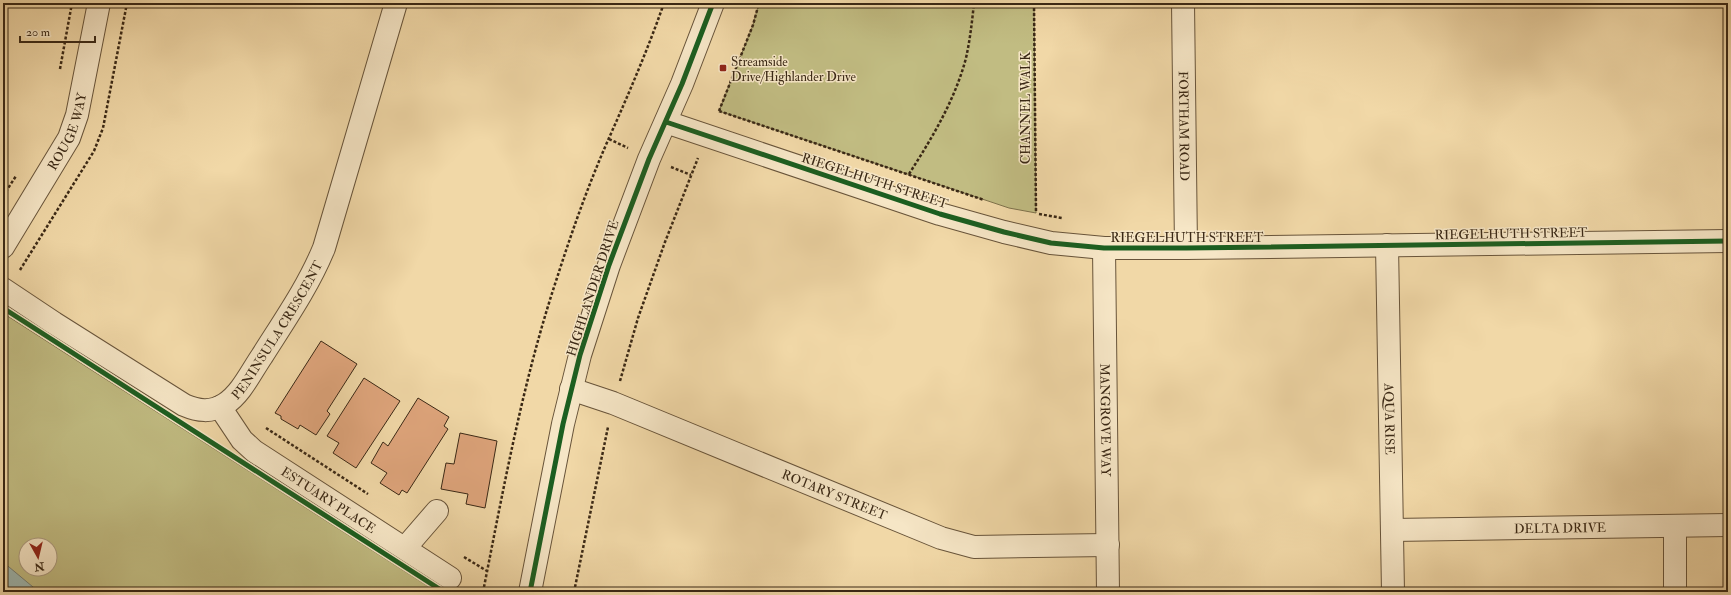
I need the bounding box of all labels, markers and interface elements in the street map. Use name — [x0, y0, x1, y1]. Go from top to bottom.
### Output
scale bar — [20, 18, 95, 44]
text: 20 m — [26, 25, 51, 40]
street label: CHANNEL WALK — [1018, 51, 1034, 164]
place label: Streamside Drive/Highlander Drive — [731, 54, 857, 85]
marker: Streamside Drive/Highlander Drive — [718, 63, 728, 73]
street label: FORTHAM ROAD — [1175, 71, 1192, 181]
street label: ROUGE WAY — [44, 90, 90, 173]
street label: RIEGELHUTH STREET — [800, 150, 950, 212]
street label: HIGHLANDER DRIVE — [563, 218, 623, 358]
street label: RIEGELHUTH STREET — [1434, 225, 1588, 243]
street label: RIEGELHUTH STREET — [1111, 230, 1264, 246]
street label: PENINSULA CRESCENT — [228, 258, 326, 403]
street label: MANGROVE WAY — [1096, 363, 1114, 478]
street label: AQUA RISE — [1380, 382, 1398, 455]
street label: ESTUARY PLACE — [278, 464, 379, 537]
street label: ROTARY STREET — [779, 466, 890, 524]
street label: DELTA DRIVE — [1514, 520, 1606, 537]
north arrow — [18, 537, 58, 577]
text: N — [32, 559, 46, 574]

